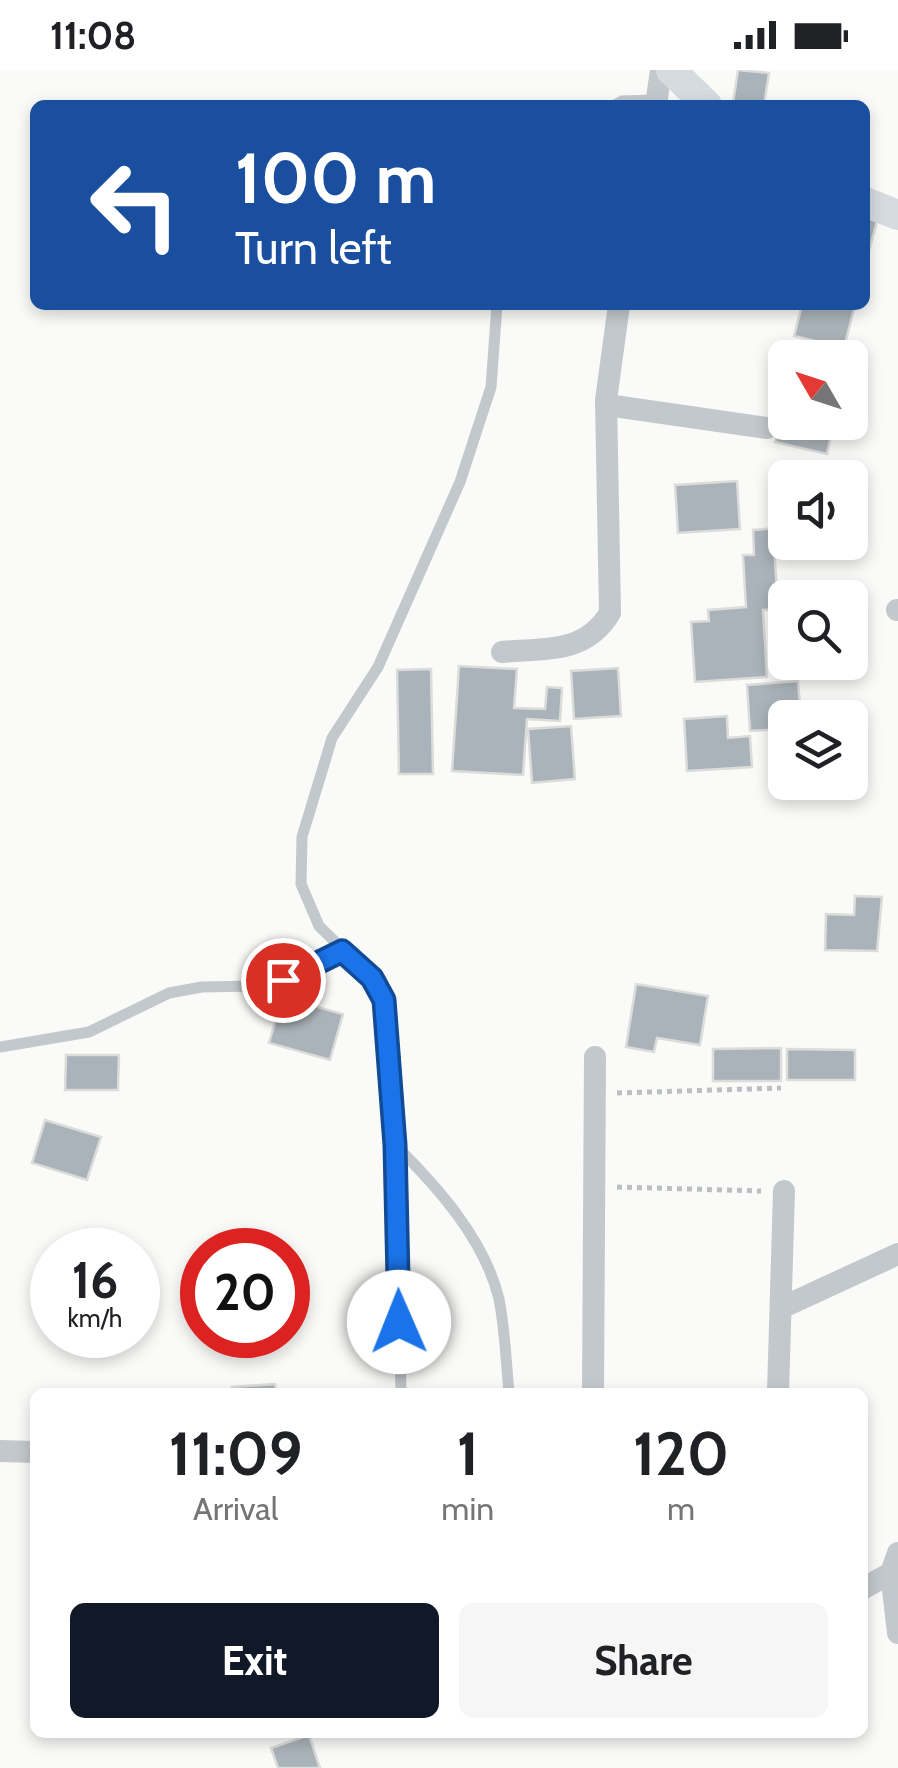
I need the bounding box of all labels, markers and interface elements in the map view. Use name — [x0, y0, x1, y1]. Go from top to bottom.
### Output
text: 11:08 — [50, 12, 136, 59]
text: 100 m — [235, 135, 436, 221]
icon: left — [70, 140, 200, 270]
text: Turn left — [235, 221, 392, 275]
north arrow — [768, 340, 868, 440]
map controls — [768, 340, 868, 800]
button: sound — [768, 460, 868, 560]
button: search — [768, 580, 868, 680]
button: layers — [768, 700, 868, 800]
pin — [241, 938, 326, 1023]
icon: arrive — [256, 953, 311, 1008]
speed limit sign: 20 — [180, 1228, 310, 1358]
text: 16 — [72, 1250, 118, 1311]
position arrow — [347, 1270, 451, 1374]
text: km/h — [68, 1303, 122, 1333]
text: 11:09 — [169, 1417, 303, 1490]
text: 1 — [457, 1417, 479, 1490]
text: 120 — [633, 1417, 729, 1490]
text: Arrival — [193, 1489, 278, 1528]
text: min — [441, 1489, 494, 1528]
text: m — [667, 1489, 695, 1528]
button: Exit — [70, 1603, 439, 1718]
button: Share — [459, 1603, 828, 1718]

